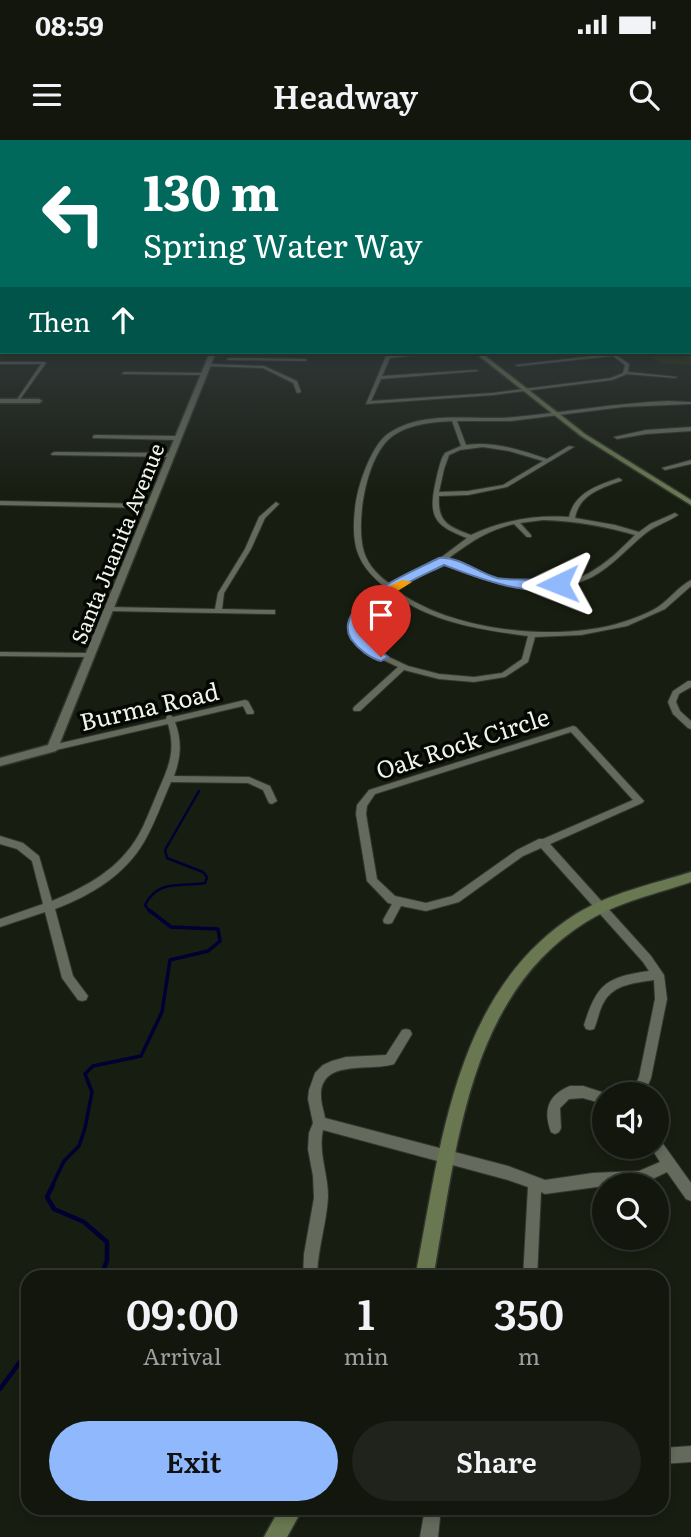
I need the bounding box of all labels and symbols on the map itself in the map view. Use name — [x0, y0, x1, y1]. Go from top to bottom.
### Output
street label: Santa Juanita Avenue — [62, 438, 170, 648]
position arrow — [521, 547, 595, 621]
pin — [351, 585, 411, 657]
street label: Burma Road — [76, 672, 222, 738]
street label: Oak Rock Circle — [371, 697, 553, 787]

